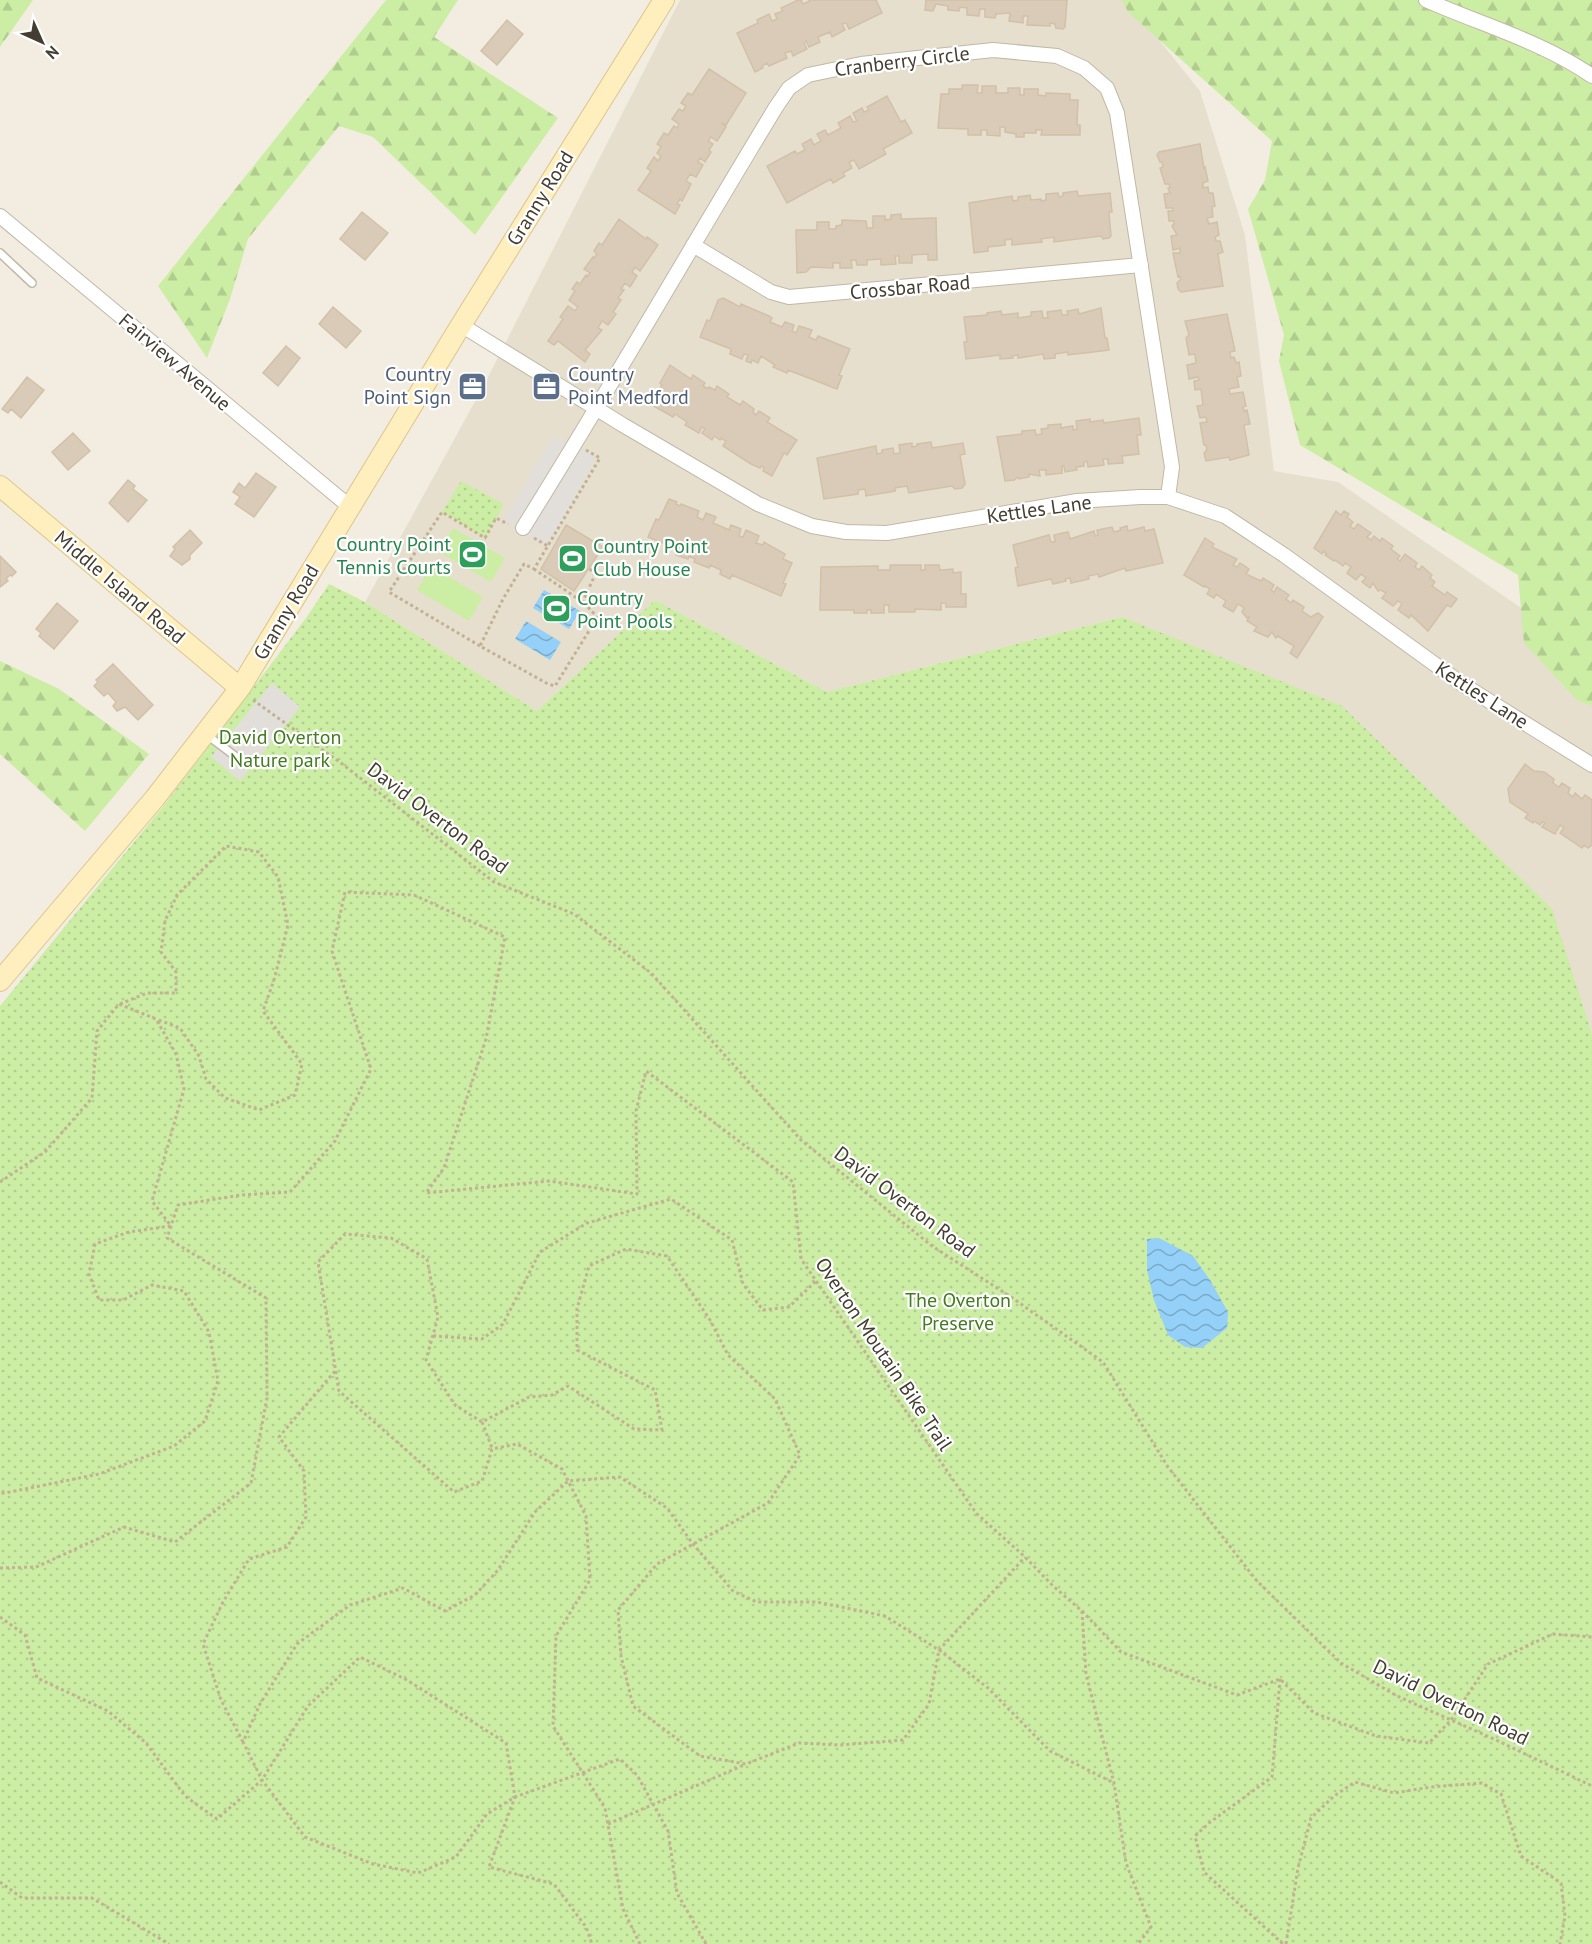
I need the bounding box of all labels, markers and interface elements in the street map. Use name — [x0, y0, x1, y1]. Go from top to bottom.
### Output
north arrow — [12, 12, 72, 72]
street label: Cranberry Circle — [833, 40, 971, 82]
text: N — [42, 42, 63, 63]
street label: Granny Road — [501, 146, 579, 250]
street label: Crossbar Road — [849, 269, 971, 305]
street label: Fairview Avenue — [113, 307, 237, 417]
place label: Country Point Sign — [364, 361, 452, 410]
place label: Country Point Medford — [568, 361, 689, 410]
office icon: Country Point Sign — [456, 370, 488, 402]
office icon: Country Point Medford — [531, 370, 563, 402]
street label: Kettles Lane — [985, 489, 1093, 529]
street label: Middle Island Road — [49, 525, 191, 649]
place label: Country Point Tennis Courts — [336, 531, 451, 580]
place label: Country Point Club House — [593, 533, 708, 582]
sports icon: Country Point Tennis Courts — [456, 539, 488, 571]
sports icon: Country Point Club House — [556, 542, 588, 574]
street label: Granny Road — [247, 559, 325, 665]
place label: Country Point Pools — [577, 585, 673, 634]
sports icon: Country Point Pools — [540, 593, 572, 625]
street label: Kettles Lane — [1431, 655, 1533, 735]
park label: David Overton Nature park — [219, 724, 341, 773]
street label: David Overton Road — [362, 756, 514, 880]
street label: David Overton Road — [829, 1140, 981, 1264]
street label: Overton Moutain Bike Trail — [810, 1252, 959, 1456]
park label: The Overton Preserve — [905, 1287, 1011, 1336]
street label: David Overton Road — [1369, 1653, 1533, 1751]

